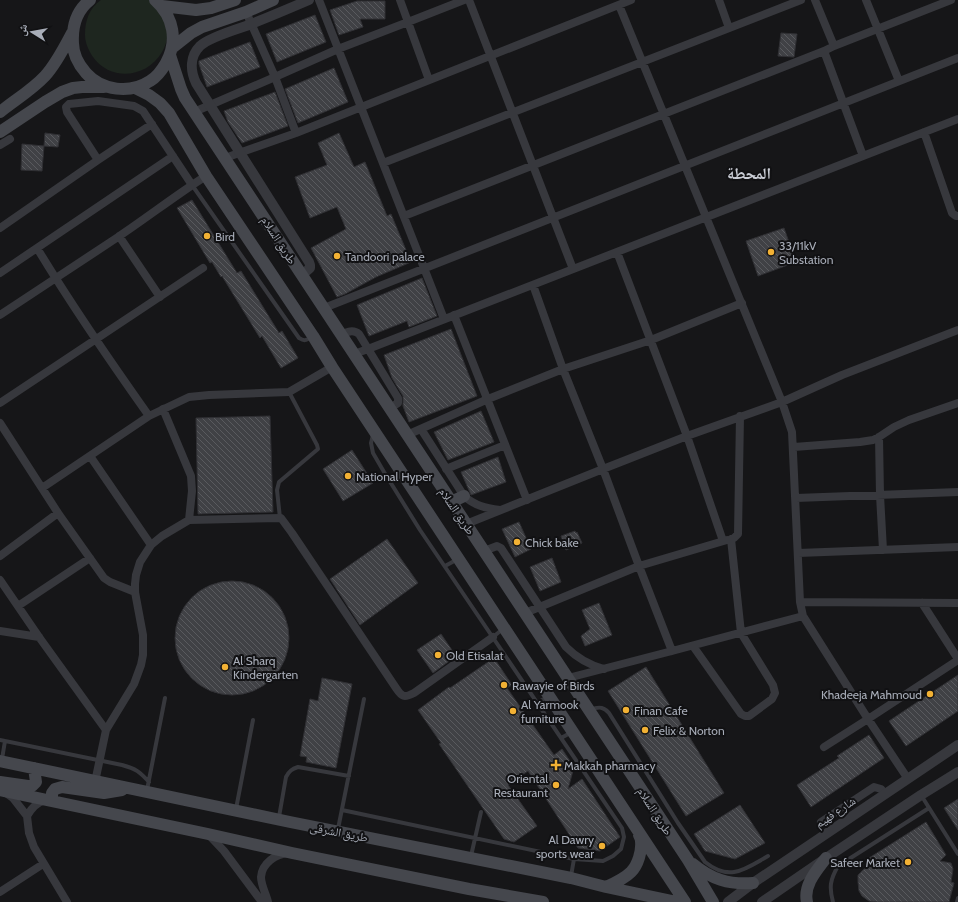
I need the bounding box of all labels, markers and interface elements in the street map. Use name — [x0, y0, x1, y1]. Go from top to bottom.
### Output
north arrow — [12, 12, 52, 52]
text: ش — [14, 23, 31, 37]
district label: المحطة — [727, 164, 771, 183]
street label: طريق السلام — [257, 213, 300, 267]
place label: Bird — [215, 229, 235, 244]
marker: Bird — [202, 231, 212, 241]
place label: 33/11kV Substation — [779, 238, 834, 267]
marker: 33/11kV Substation — [766, 247, 776, 257]
place label: Tandoori palace — [345, 249, 425, 264]
marker: Tandoori palace — [332, 251, 342, 261]
place label: National Hyper — [356, 469, 432, 484]
marker: National Hyper — [343, 471, 353, 481]
street label: طريق السلام — [435, 484, 478, 538]
place label: Chick bake — [525, 535, 579, 550]
marker: Chick bake — [512, 537, 522, 547]
place label: Old Etisalat — [446, 648, 504, 663]
marker: Old Etisalat — [433, 650, 443, 660]
place label: Al Sharq Kindergarten — [233, 653, 299, 682]
marker: Al Sharq Kindergarten — [220, 662, 230, 672]
place label: Rawayie of Birds — [512, 678, 595, 693]
marker: Rawayie of Birds — [499, 680, 509, 690]
place label: Khadeeja Mahmoud — [821, 687, 922, 702]
marker: Khadeeja Mahmoud — [925, 689, 935, 699]
place label: Al Yarmook furniture — [521, 697, 579, 726]
place label: Finan Cafe — [634, 703, 688, 718]
marker: Finan Cafe — [621, 705, 631, 715]
marker: Al Yarmook furniture — [508, 706, 518, 716]
place label: Felix & Norton — [653, 723, 725, 738]
marker: Felix & Norton — [640, 725, 650, 735]
place label: Makkah pharmacy — [564, 758, 656, 773]
marker: Makkah pharmacy — [551, 760, 561, 770]
place label: Oriental Restaurant — [494, 771, 548, 800]
marker: Oriental Restaurant — [551, 780, 561, 790]
street label: طريق السلام — [633, 784, 676, 838]
street label: شارع فهيم — [812, 793, 859, 832]
street label: طريق الشرقى — [309, 819, 369, 845]
place label: Al Dawry sports wear — [536, 832, 594, 861]
marker: Al Dawry sports wear — [597, 841, 607, 851]
place label: Safeer Market — [830, 855, 900, 870]
marker: Safeer Market — [903, 857, 913, 867]

